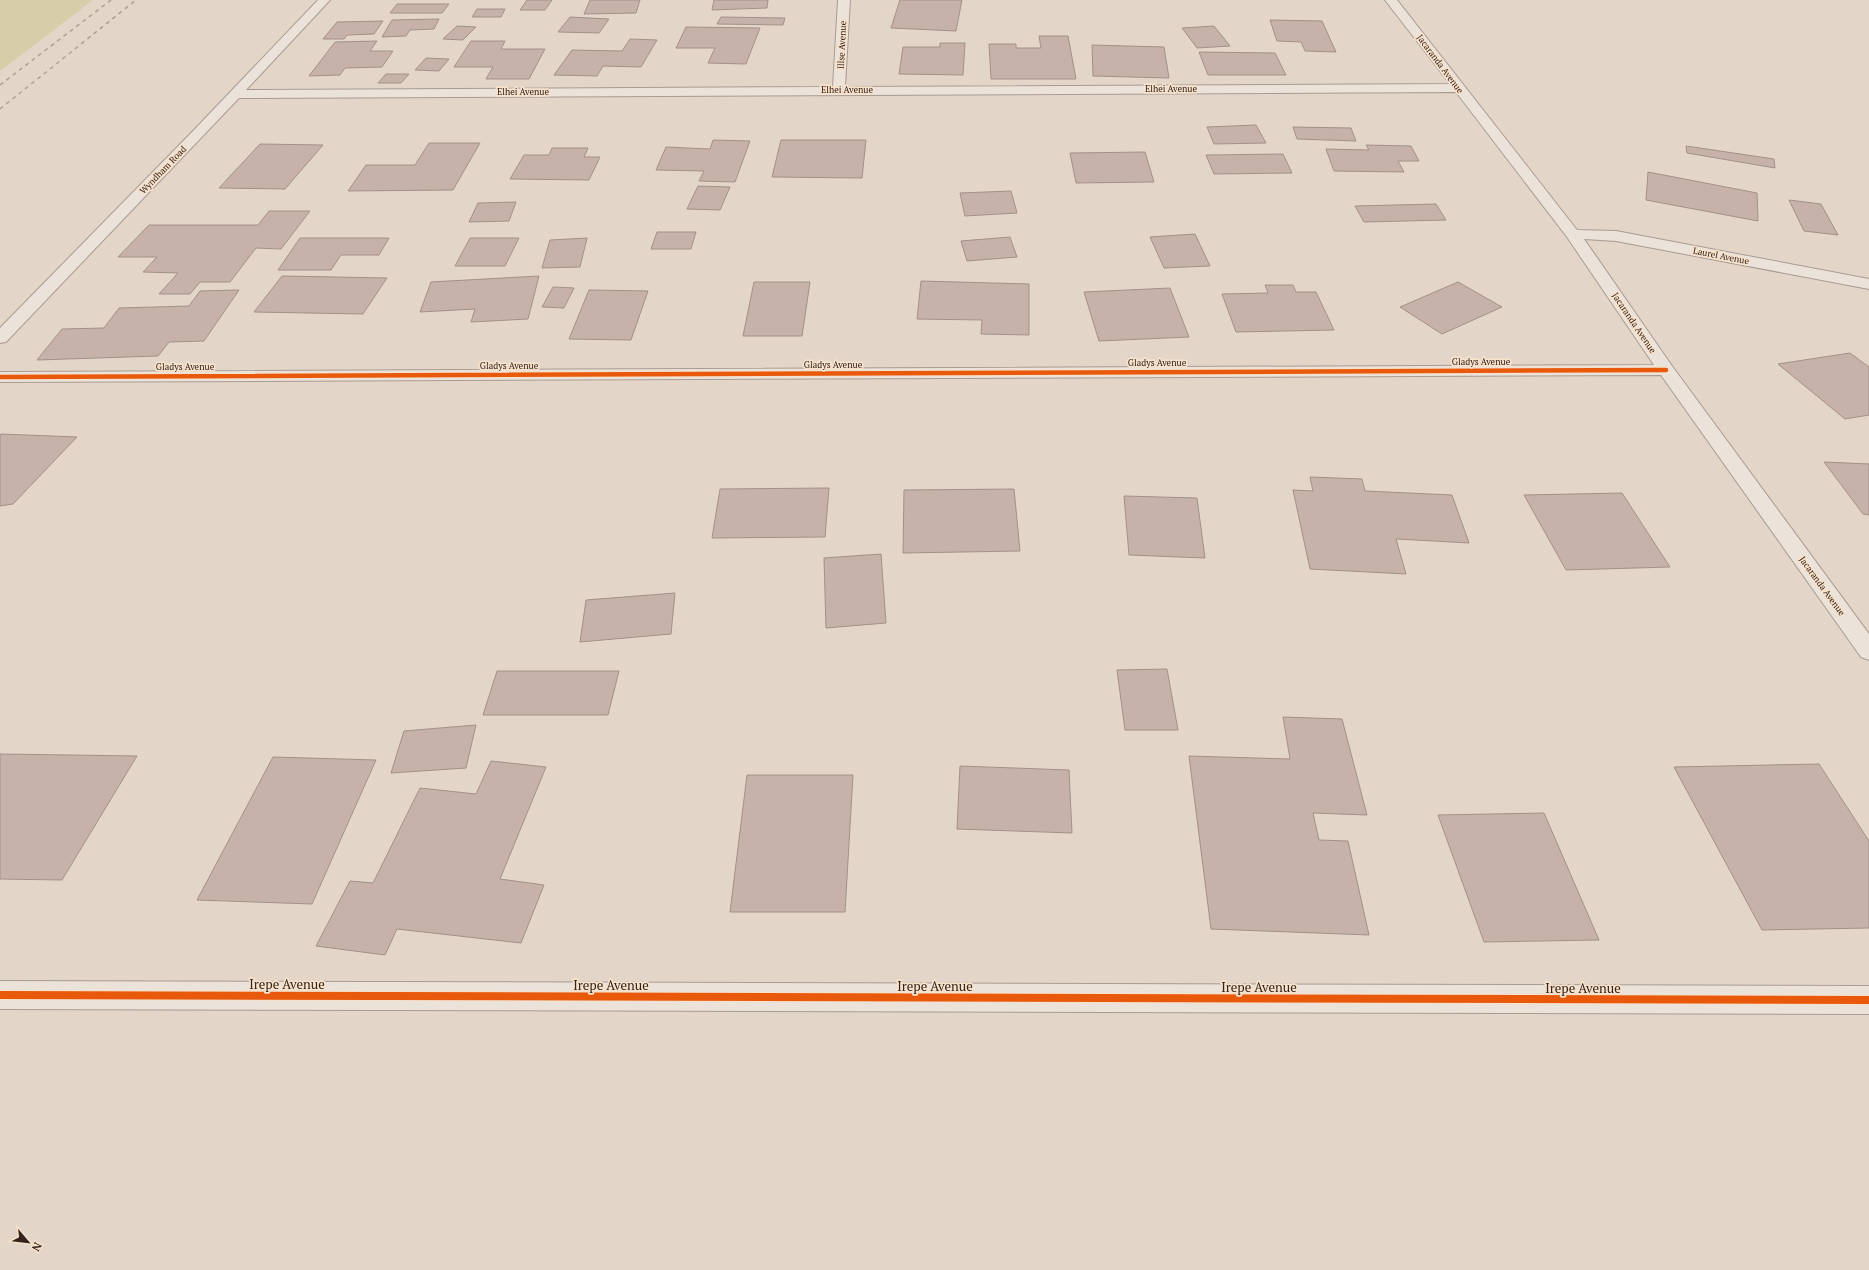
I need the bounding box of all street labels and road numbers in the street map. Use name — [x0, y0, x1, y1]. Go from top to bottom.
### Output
street label: Illse Avenue — [835, 20, 849, 70]
street label: Jacaranda Avenue — [1414, 32, 1466, 96]
street label: Elhei Avenue — [1145, 83, 1197, 95]
street label: Elhei Avenue — [821, 84, 873, 96]
street label: Elhei Avenue — [497, 86, 549, 98]
street label: Wyndham Road — [137, 143, 189, 197]
street label: Laurel Avenue — [1692, 245, 1750, 267]
street label: Jacaranda Avenue — [1609, 290, 1659, 356]
street label: Gladys Avenue — [1452, 356, 1511, 368]
street label: Gladys Avenue — [1128, 357, 1187, 369]
street label: Gladys Avenue — [804, 359, 863, 371]
street label: Gladys Avenue — [480, 360, 539, 372]
street label: Gladys Avenue — [156, 361, 215, 373]
street label: Jacaranda Avenue — [1796, 554, 1848, 619]
street label: Irepe Avenue — [249, 975, 325, 993]
street label: Irepe Avenue — [573, 976, 649, 994]
street label: Irepe Avenue — [897, 977, 973, 995]
street label: Irepe Avenue — [1221, 978, 1297, 996]
street label: Irepe Avenue — [1545, 979, 1621, 997]

